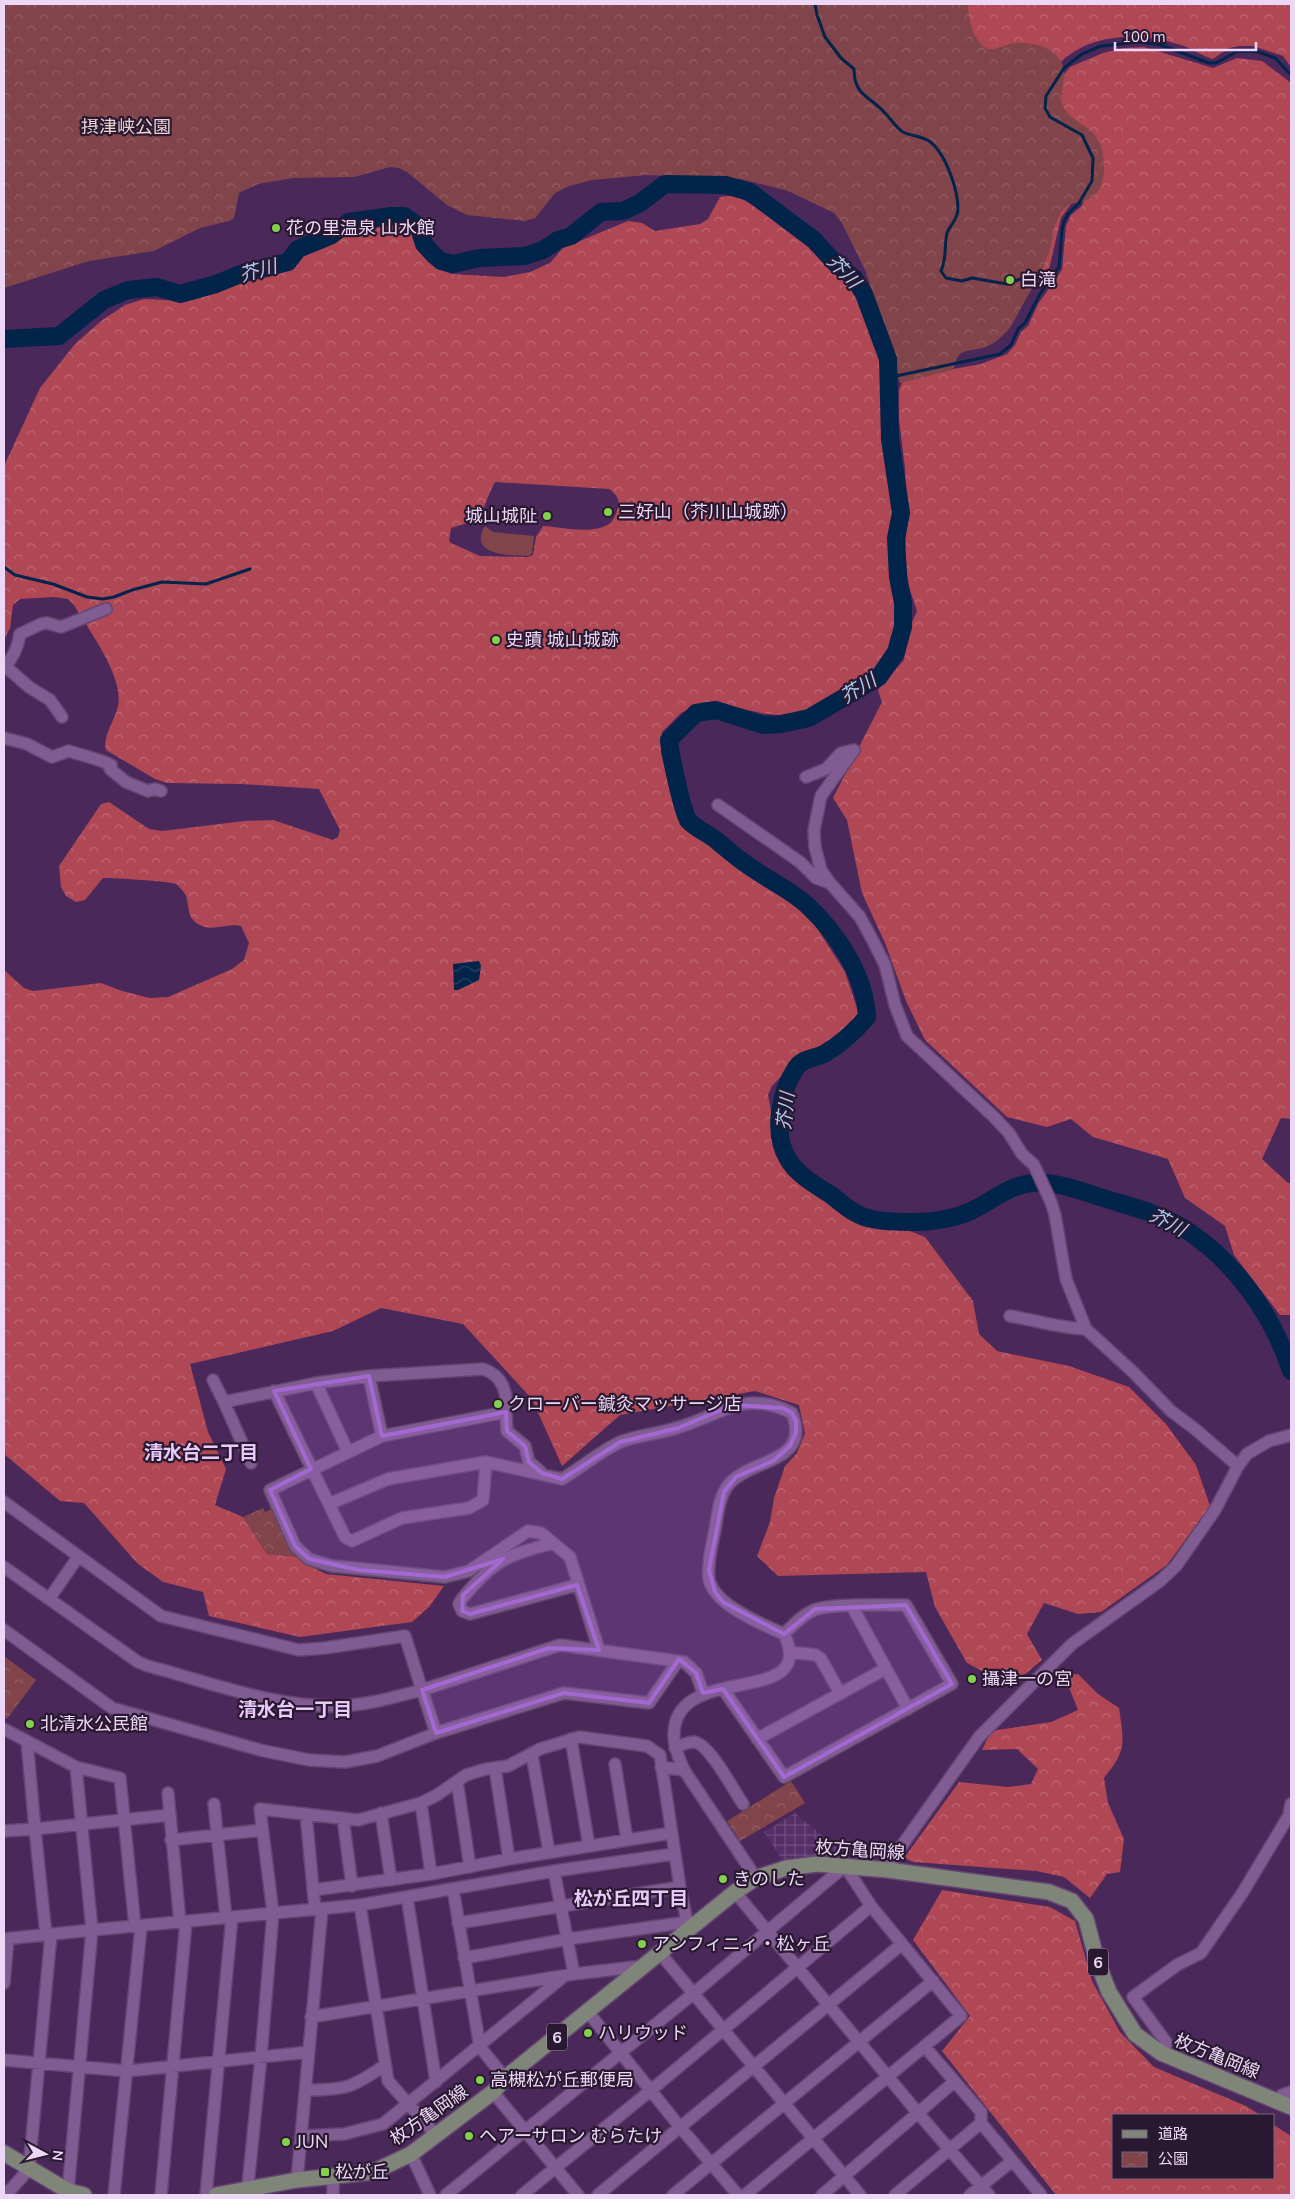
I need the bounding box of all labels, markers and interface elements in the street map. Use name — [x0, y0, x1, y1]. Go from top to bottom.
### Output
scale bar — [1115, 20, 1256, 52]
text: 100 m — [1122, 27, 1166, 47]
park label: 摂津峡公園 — [81, 115, 171, 139]
place label: 花の里温泉 山水館 — [286, 216, 435, 240]
marker: 花の里温泉 山水館 — [270, 222, 282, 234]
water label: 芥川 — [821, 249, 867, 296]
water label: 芥川 — [237, 253, 282, 288]
place label: 白滝 — [1020, 268, 1056, 292]
marker: 白滝 — [1004, 274, 1016, 286]
place label: 三好山（芥川山城跡） — [618, 500, 798, 524]
place label: 城山城阯 — [465, 504, 537, 528]
marker: 三好山（芥川山城跡） — [602, 506, 614, 518]
marker: 城山城阯 — [541, 510, 553, 522]
place label: 史蹟 城山城跡 — [506, 628, 619, 652]
marker: 史蹟 城山城跡 — [490, 634, 502, 646]
water label: 芥川 — [836, 667, 883, 710]
water label: 芥川 — [771, 1089, 801, 1131]
water label: 芥川 — [1145, 1203, 1192, 1244]
place label: クローバー鍼灸マッサージ店 — [508, 1392, 741, 1416]
marker: クローバー鍼灸マッサージ店 — [492, 1398, 504, 1410]
district label: 清水台二丁目 — [144, 1440, 258, 1466]
place label: 攝津一の宮 — [982, 1667, 1072, 1691]
marker: 攝津一の宮 — [966, 1673, 978, 1685]
district label: 清水台一丁目 — [238, 1697, 352, 1723]
place label: 北清水公民館 — [40, 1712, 148, 1736]
marker: 北清水公民館 — [24, 1718, 36, 1730]
street label: 枚方亀岡線 — [814, 1835, 906, 1865]
place label: きのした — [733, 1867, 805, 1891]
marker: きのした — [717, 1873, 729, 1885]
district label: 松が丘四丁目 — [574, 1886, 688, 1912]
place label: アンフィニィ・松ヶ丘 — [652, 1932, 830, 1956]
marker: アンフィニィ・松ヶ丘 — [636, 1938, 648, 1950]
road number: 6 — [1088, 1948, 1108, 1975]
place label: ハリウッド — [598, 2021, 688, 2045]
road number: 6 — [547, 2024, 567, 2050]
marker: ハリウッド — [582, 2027, 594, 2039]
street label: 枚方亀岡線 — [1171, 2028, 1263, 2084]
place label: 高槻松が丘郵便局 — [490, 2068, 634, 2092]
marker: 高槻松が丘郵便局 — [474, 2074, 486, 2086]
street label: 枚方亀岡線 — [385, 2079, 473, 2151]
legend — [1112, 2114, 1275, 2179]
place label: ヘアーサロン むらたけ — [479, 2124, 662, 2148]
text: 道路 — [1158, 2124, 1188, 2144]
north arrow — [20, 2129, 70, 2179]
place label: JUN — [295, 2130, 328, 2154]
marker: ヘアーサロン むらたけ — [463, 2130, 475, 2142]
marker: JUN — [280, 2136, 292, 2148]
text: N — [47, 2149, 67, 2162]
text: 公園 — [1158, 2149, 1188, 2169]
place label: 松が丘 — [335, 2160, 389, 2184]
marker: 松が丘 — [319, 2166, 331, 2178]

